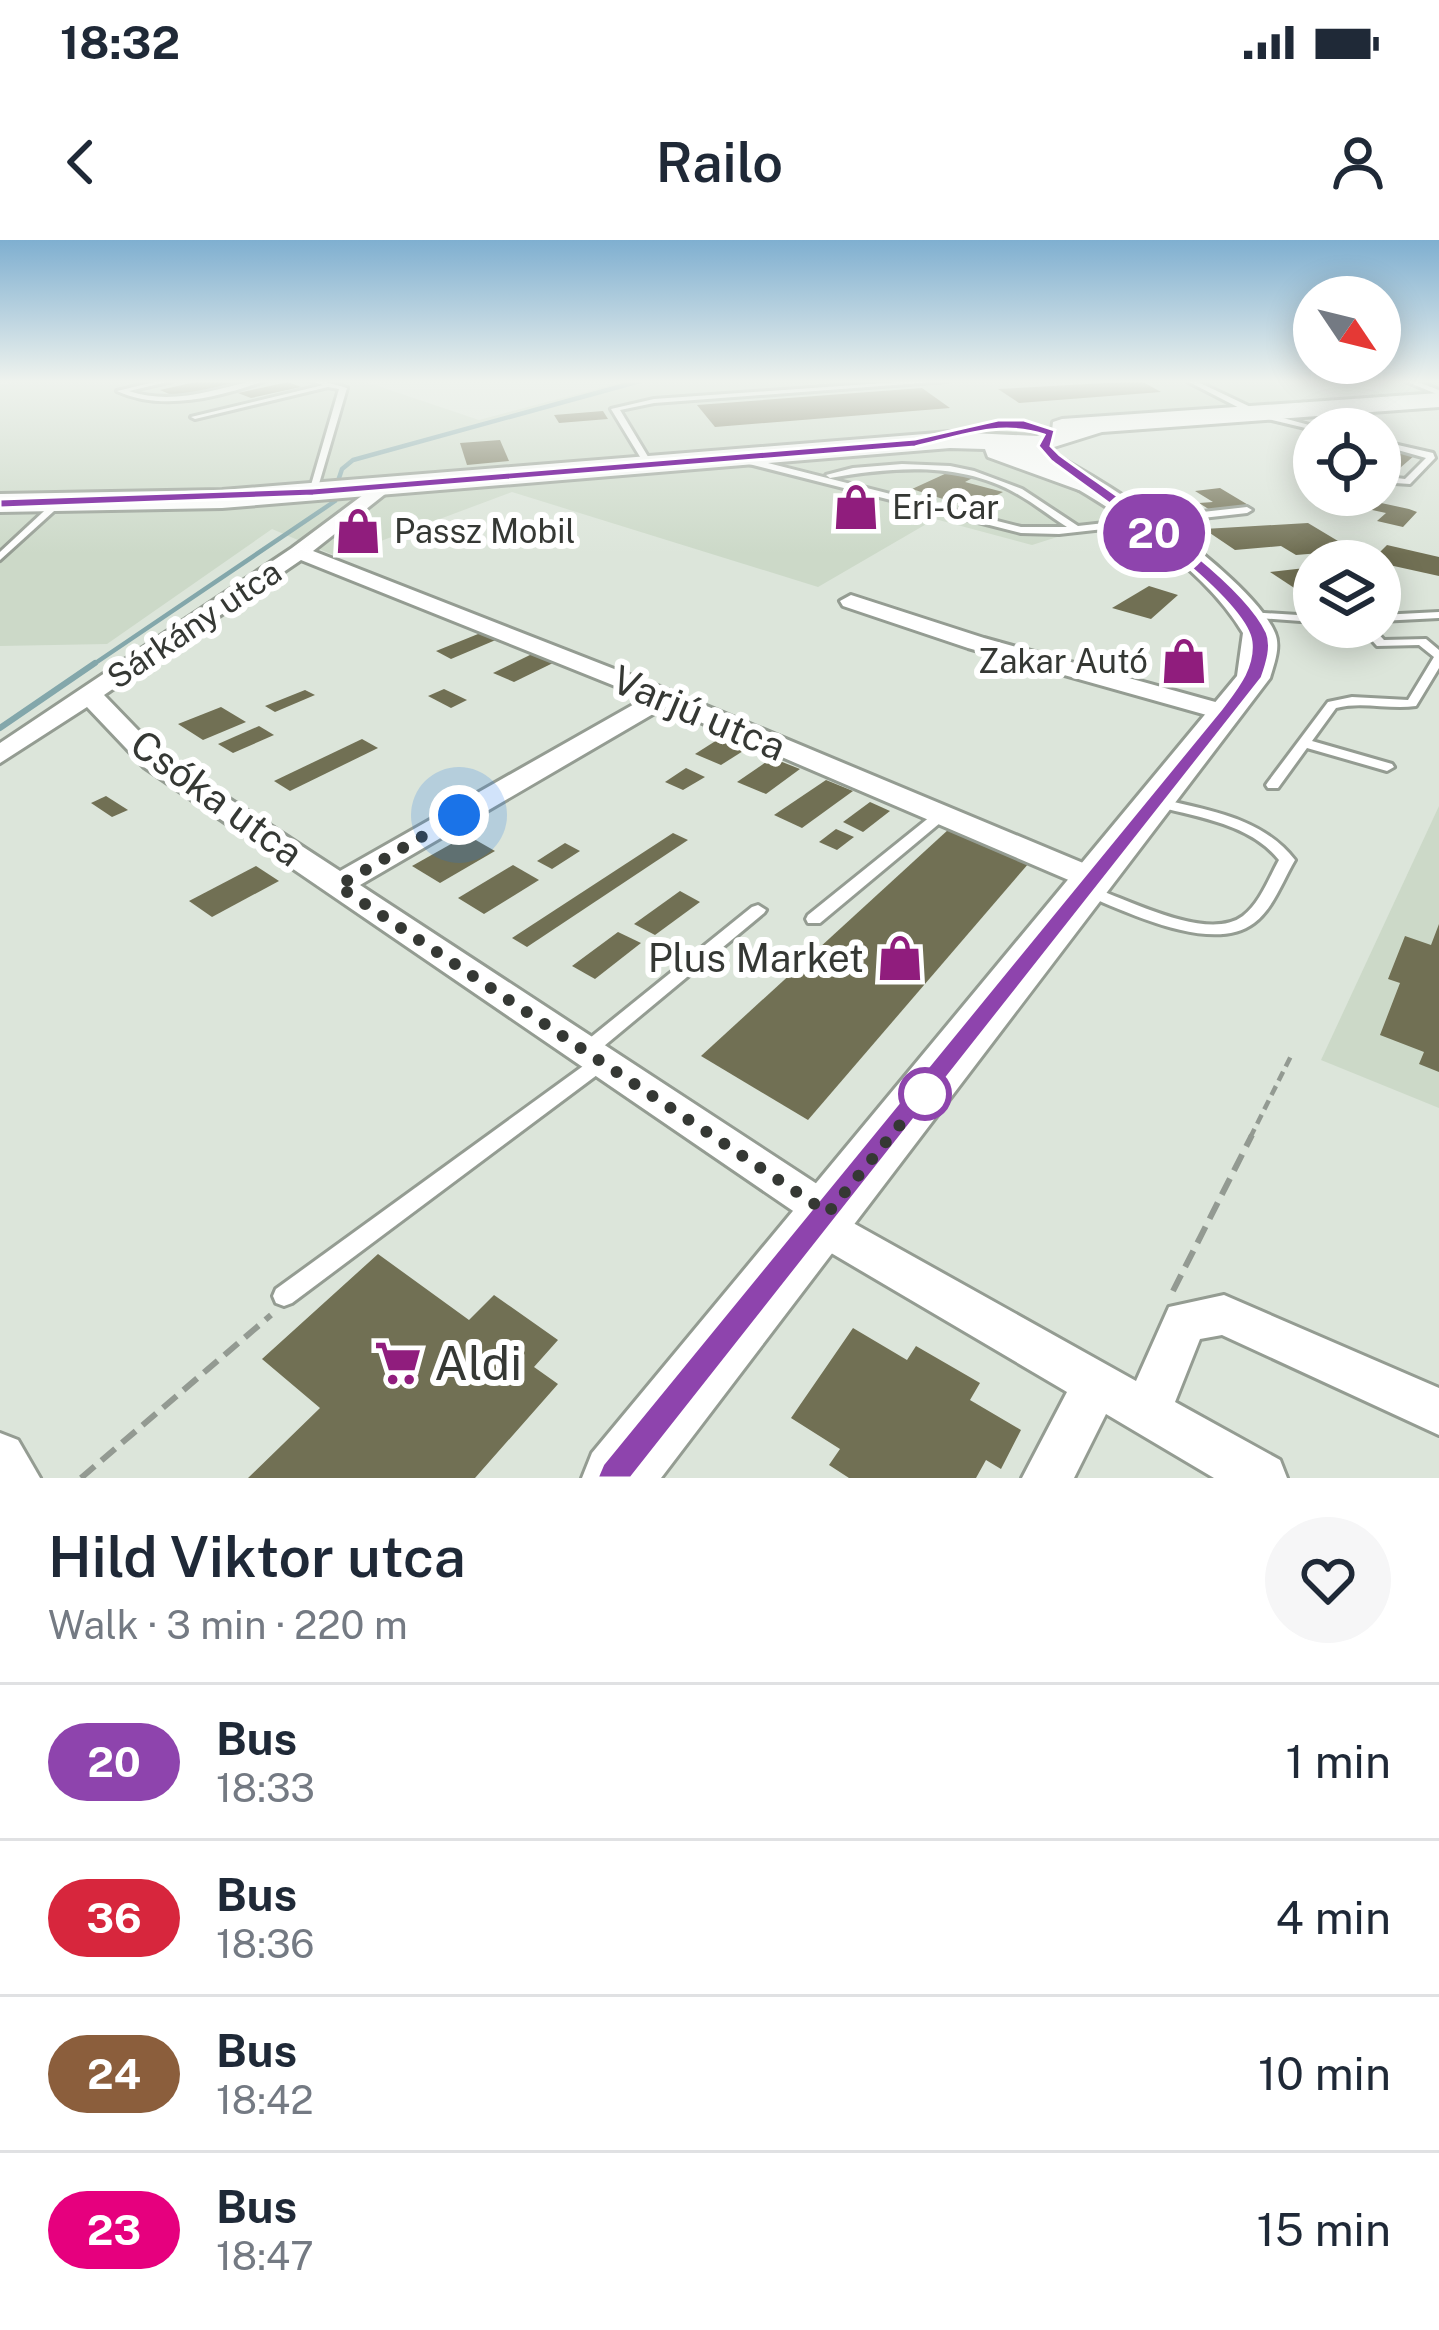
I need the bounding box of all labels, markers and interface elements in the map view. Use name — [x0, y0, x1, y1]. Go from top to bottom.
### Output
text: 18:32 — [60, 16, 180, 69]
icon: back — [48, 129, 114, 195]
icon: person — [1325, 129, 1391, 195]
text: Railo — [656, 131, 783, 194]
north arrow — [1293, 276, 1401, 384]
map controls — [1293, 276, 1401, 648]
button: locate — [1293, 408, 1401, 516]
shop icon: Eri-Car — [831, 482, 881, 532]
place label: Eri-Car — [892, 488, 999, 526]
line badge: 20 — [1100, 494, 1208, 572]
shop icon: Passz Mobil — [333, 506, 383, 556]
text: 20 — [1127, 508, 1181, 557]
place label: Passz Mobil — [394, 512, 576, 550]
button: layers — [1293, 540, 1401, 648]
street label: Sárkány utca — [100, 552, 288, 696]
shop icon: Zakar Autó — [1159, 636, 1209, 686]
place label: Zakar Autó — [978, 642, 1148, 680]
street label: Varjú utca — [606, 656, 792, 770]
street label: Csóka utca — [122, 720, 312, 876]
your location — [429, 785, 489, 845]
shop icon: Plus Market — [875, 933, 925, 983]
place label: Plus Market — [648, 935, 864, 981]
unlabelled marker — [900, 1069, 950, 1119]
place label: Aldi — [434, 1334, 522, 1391]
supermarket icon: Aldi — [373, 1338, 423, 1388]
button: heart — [1265, 1517, 1391, 1643]
text: Hild Viktor utca — [48, 1523, 466, 1590]
text: Walk · 3 min · 220 m — [48, 1602, 408, 1648]
text: Bus — [216, 1712, 297, 1765]
text: 1 min — [1285, 1735, 1391, 1788]
text: 20 — [87, 1737, 141, 1786]
text: 18:33 — [216, 1765, 315, 1811]
text: Bus — [216, 1868, 297, 1921]
text: 4 min — [1275, 1891, 1391, 1944]
text: 36 — [86, 1893, 142, 1942]
text: 18:36 — [216, 1921, 315, 1967]
text: Bus — [216, 2024, 297, 2077]
text: 10 min — [1258, 2047, 1391, 2100]
text: 24 — [87, 2049, 141, 2098]
text: 18:42 — [216, 2077, 313, 2123]
text: Bus — [216, 2180, 297, 2233]
text: 15 min — [1257, 2203, 1391, 2256]
text: 23 — [87, 2205, 141, 2254]
text: 18:47 — [216, 2233, 314, 2279]

